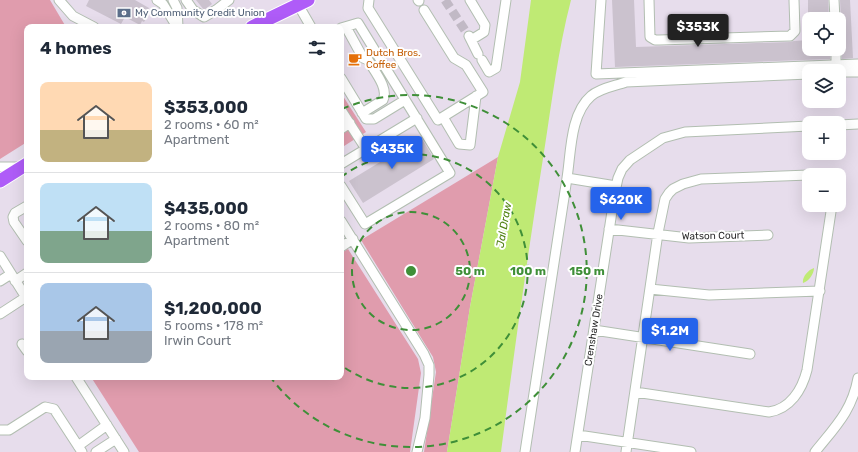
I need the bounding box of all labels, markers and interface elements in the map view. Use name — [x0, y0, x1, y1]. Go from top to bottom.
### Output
bank icon: My Community Credit Union — [116, 5, 132, 21]
place label: My Community Credit Union — [135, 7, 265, 19]
map controls — [802, 12, 846, 212]
button: locate — [802, 12, 846, 56]
pin: $353K — [670, 14, 726, 48]
text: $353K — [677, 19, 719, 34]
icon: filters — [306, 37, 328, 59]
text: 4 homes — [40, 38, 112, 58]
place label: Dutch Bros. Coffee — [366, 47, 421, 71]
cafe icon: Dutch Bros. Coffee — [347, 51, 363, 67]
button: layers — [802, 64, 846, 108]
text: $353,000 — [164, 97, 248, 117]
icon: home — [72, 98, 120, 146]
button: + — [802, 116, 846, 160]
text: 2 rooms · 60 m² — [164, 117, 259, 132]
text: Apartment — [164, 132, 229, 147]
pin: $435K — [364, 136, 420, 170]
text: $435K — [370, 141, 414, 156]
button: − — [802, 168, 846, 212]
pin: $620K — [593, 187, 649, 221]
text: $620K — [599, 192, 643, 207]
text: $435,000 — [164, 198, 248, 218]
icon: home — [72, 199, 120, 247]
water label: Jal Draw — [494, 201, 514, 249]
text: 2 rooms · 80 m² — [164, 218, 259, 233]
street label: Watson Court — [682, 229, 745, 243]
text: Apartment — [164, 233, 229, 248]
centre of rings — [404, 264, 418, 278]
text: 50 m — [455, 264, 485, 278]
text: 100 m — [510, 264, 546, 278]
text: 150 m — [569, 264, 605, 278]
street label: Crenshaw Drive — [582, 293, 606, 367]
text: $1,200,000 — [164, 298, 262, 318]
icon: home — [72, 299, 120, 347]
text: 5 rooms · 178 m² — [164, 318, 263, 333]
pin: $1.2M — [642, 318, 698, 352]
text: $1.2M — [651, 323, 689, 338]
text: Irwin Court — [164, 333, 231, 348]

